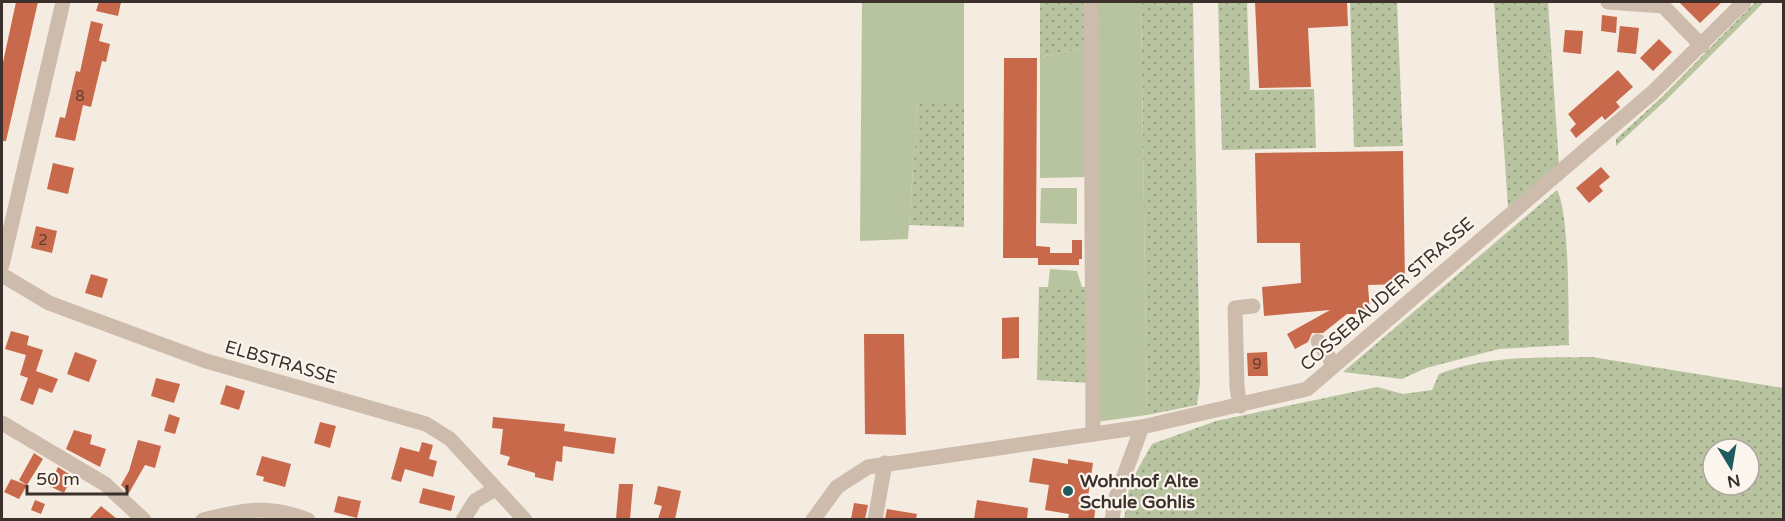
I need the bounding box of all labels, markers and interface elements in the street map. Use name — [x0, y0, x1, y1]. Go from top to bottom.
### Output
house number: 8 — [75, 87, 85, 105]
street label: COSSEBAUDER STRASSE — [1295, 212, 1479, 376]
house number: 2 — [38, 231, 48, 249]
street label: ELBSTRASSE — [222, 335, 340, 389]
house number: 9 — [1252, 355, 1262, 373]
north arrow — [1701, 437, 1761, 497]
scale bar — [27, 458, 128, 496]
text: 50 m — [36, 468, 80, 490]
place label: Wohnhof Alte Schule Gohlis — [1080, 470, 1198, 513]
text: N — [1725, 470, 1742, 492]
marker: Wohnhof Alte Schule Gohlis — [1061, 484, 1075, 498]

